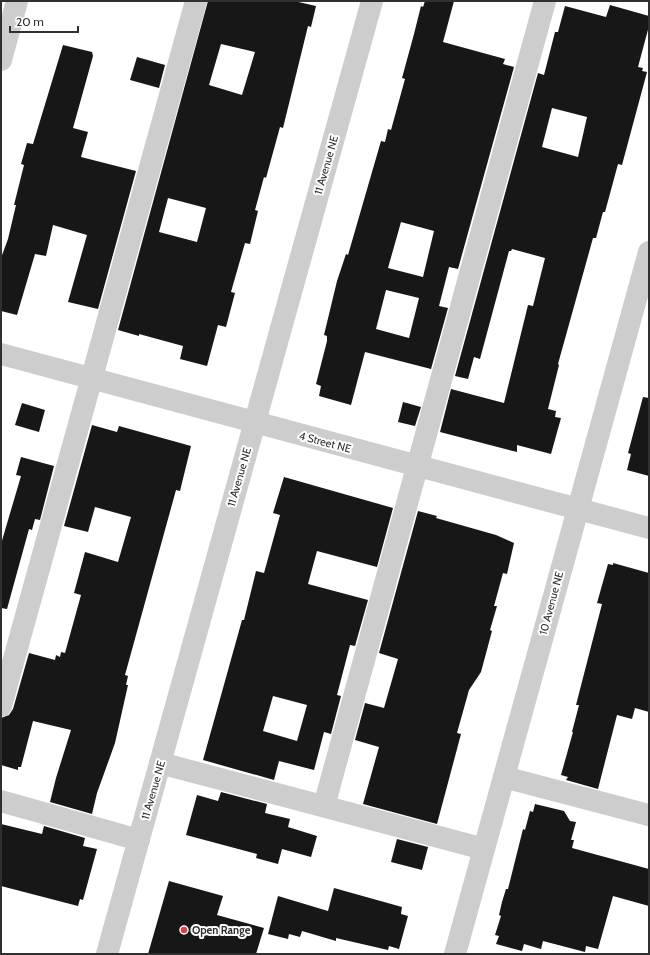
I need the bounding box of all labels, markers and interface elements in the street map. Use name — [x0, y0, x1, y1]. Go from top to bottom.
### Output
scale bar — [10, 8, 78, 34]
text: 20 m — [16, 14, 44, 29]
street label: 11 Avenue NE — [311, 134, 341, 196]
street label: 4 Street NE — [297, 428, 353, 456]
street label: 11 Avenue NE — [224, 446, 254, 508]
street label: 10 Avenue NE — [536, 570, 566, 636]
street label: 11 Avenue NE — [138, 759, 168, 821]
place label: Open Range — [192, 923, 251, 937]
marker: Open Range — [179, 925, 189, 935]

